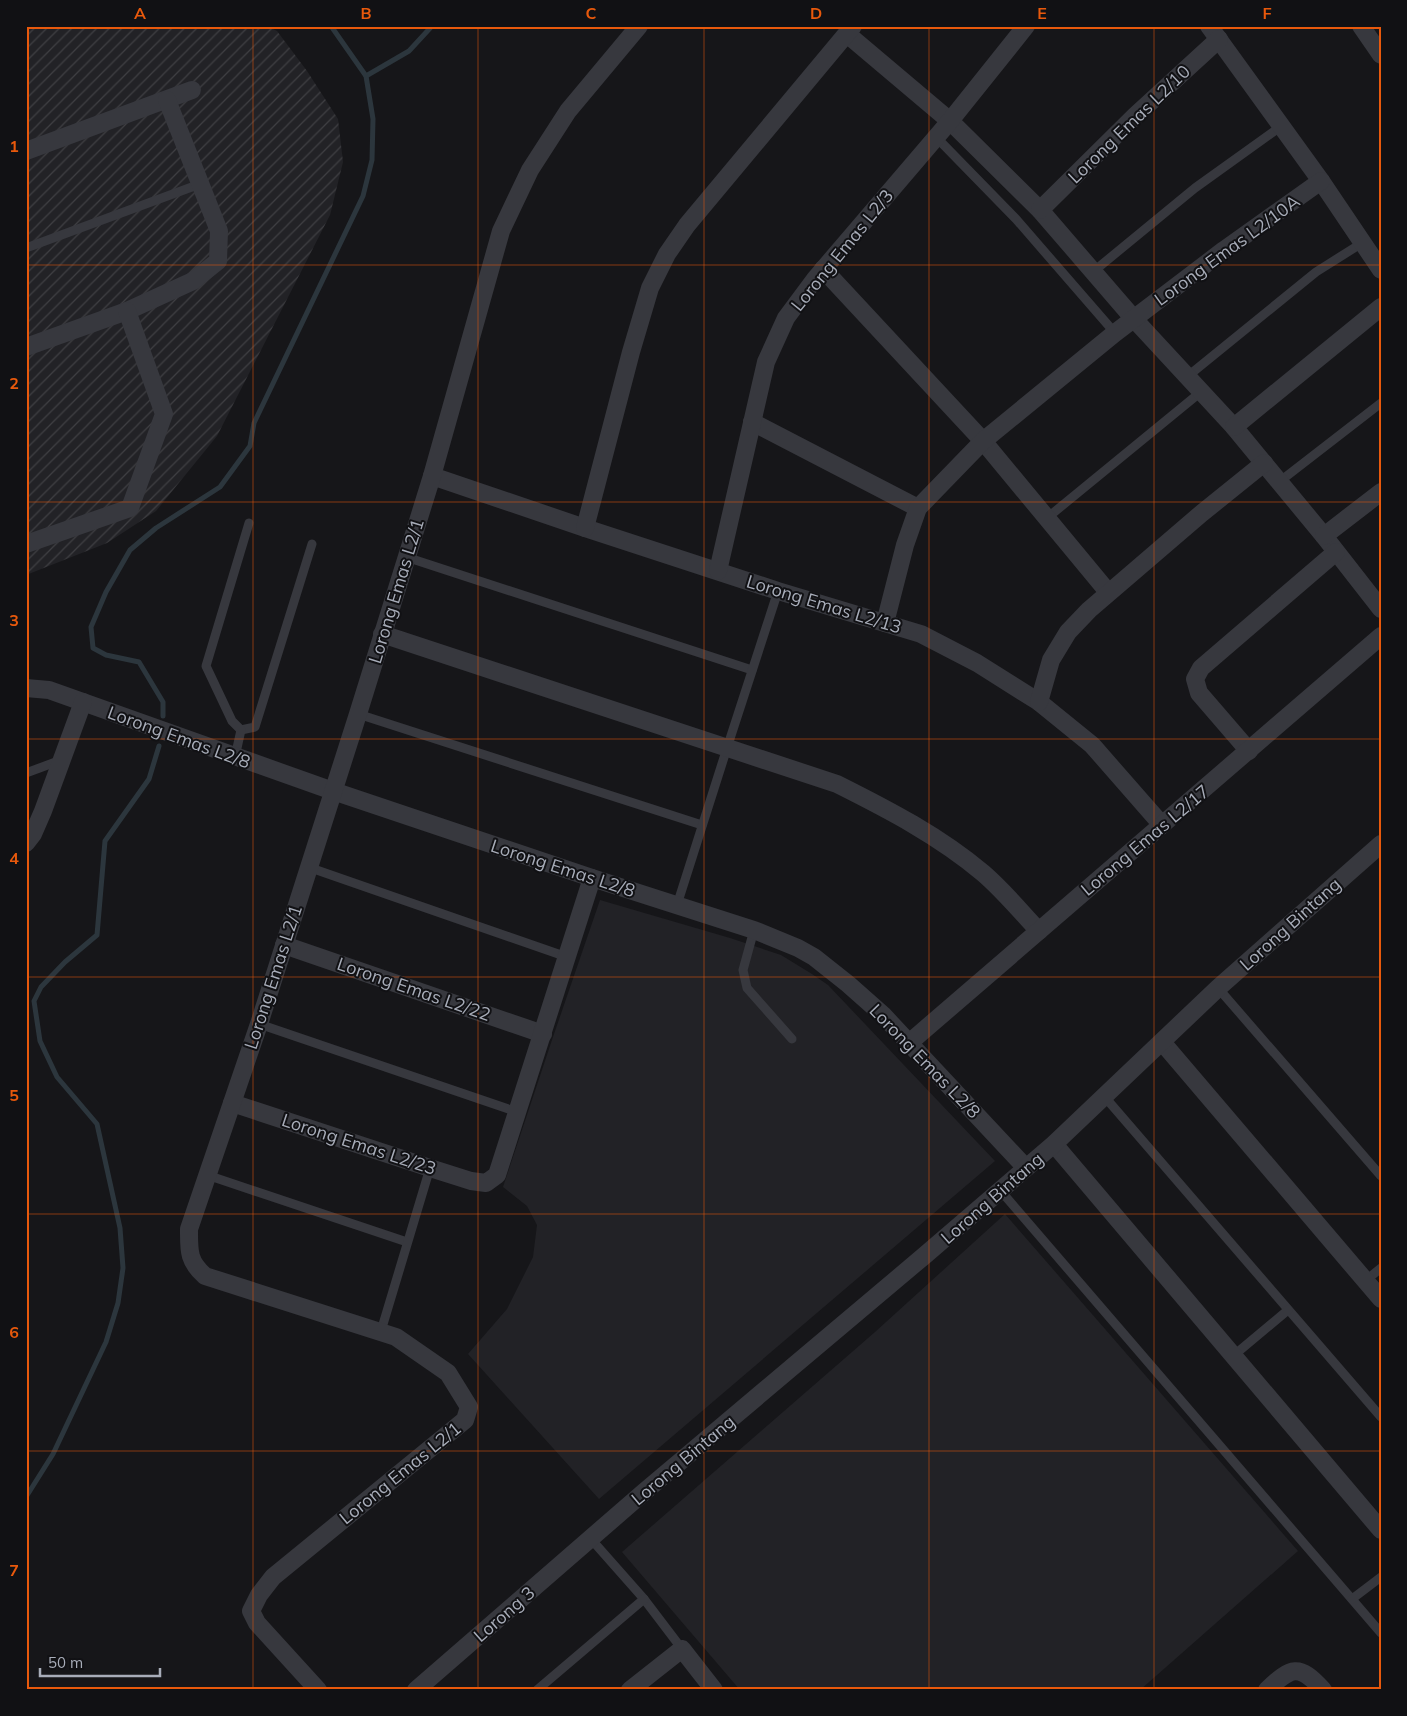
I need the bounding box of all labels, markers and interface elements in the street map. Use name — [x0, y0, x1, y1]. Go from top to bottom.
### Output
text: A — [134, 3, 146, 23]
text: B — [360, 3, 372, 23]
text: C — [586, 3, 597, 23]
text: D — [810, 3, 822, 23]
text: E — [1037, 3, 1047, 23]
text: F — [1262, 3, 1272, 23]
street label: Lorong Emas L2/10 — [1063, 60, 1195, 188]
text: 1 — [9, 136, 19, 156]
street label: Lorong Emas L2/3 — [786, 184, 898, 316]
street label: Lorong Emas L2/10A — [1150, 189, 1304, 311]
text: 2 — [9, 373, 19, 393]
street label: Lorong Emas L2/1 — [363, 516, 429, 666]
street label: Lorong Emas L2/13 — [744, 569, 904, 639]
text: 3 — [9, 610, 19, 630]
street label: Lorong Emas L2/8 — [105, 701, 253, 773]
street label: Lorong Emas L2/17 — [1076, 779, 1214, 901]
street label: Lorong Emas L2/8 — [488, 834, 638, 902]
text: 4 — [9, 848, 19, 868]
street label: Lorong Bintang — [1235, 873, 1345, 975]
street label: Lorong Emas L2/1 — [239, 902, 307, 1052]
street label: Lorong Emas L2/22 — [334, 952, 494, 1026]
street label: Lorong Emas L2/8 — [865, 999, 985, 1123]
text: 5 — [9, 1085, 19, 1105]
street label: Lorong Emas L2/23 — [279, 1108, 439, 1180]
street label: Lorong Bintang — [936, 1147, 1048, 1249]
text: 6 — [9, 1322, 19, 1342]
street label: Lorong Bintang — [626, 1410, 740, 1510]
street label: Lorong Emas L2/1 — [334, 1417, 466, 1529]
text: 7 — [9, 1560, 19, 1580]
street label: Lorong 3 — [469, 1581, 539, 1647]
scale bar — [40, 1646, 160, 1678]
text: 50 m — [48, 1653, 83, 1672]

